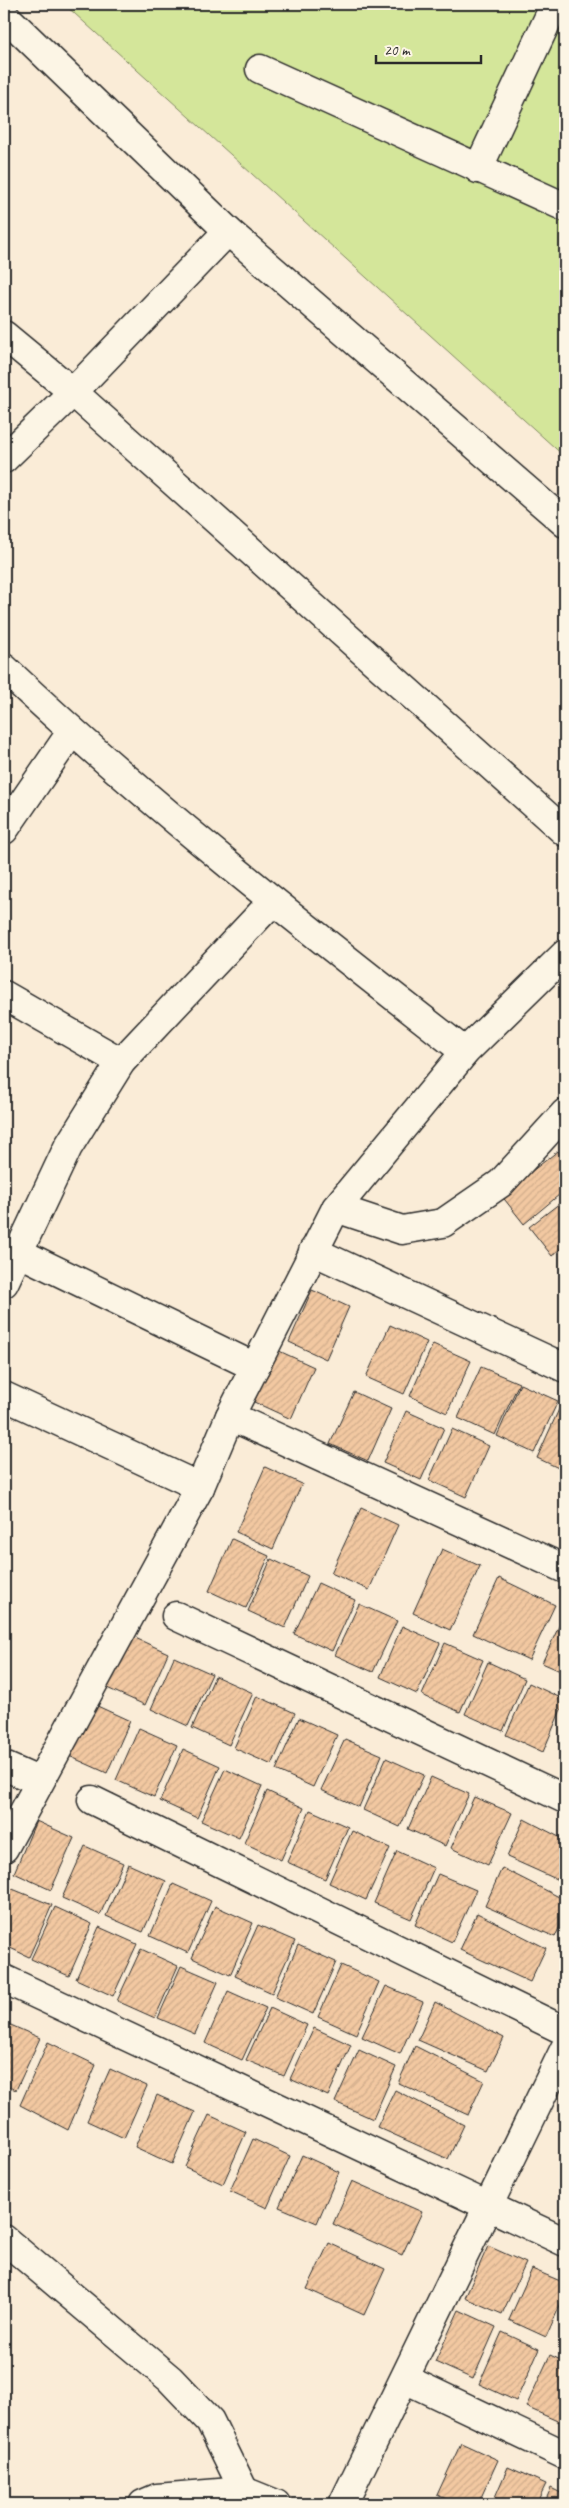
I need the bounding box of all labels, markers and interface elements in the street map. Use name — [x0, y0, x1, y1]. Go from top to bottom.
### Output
scale bar — [376, 32, 482, 64]
text: 20 m — [384, 41, 411, 60]

